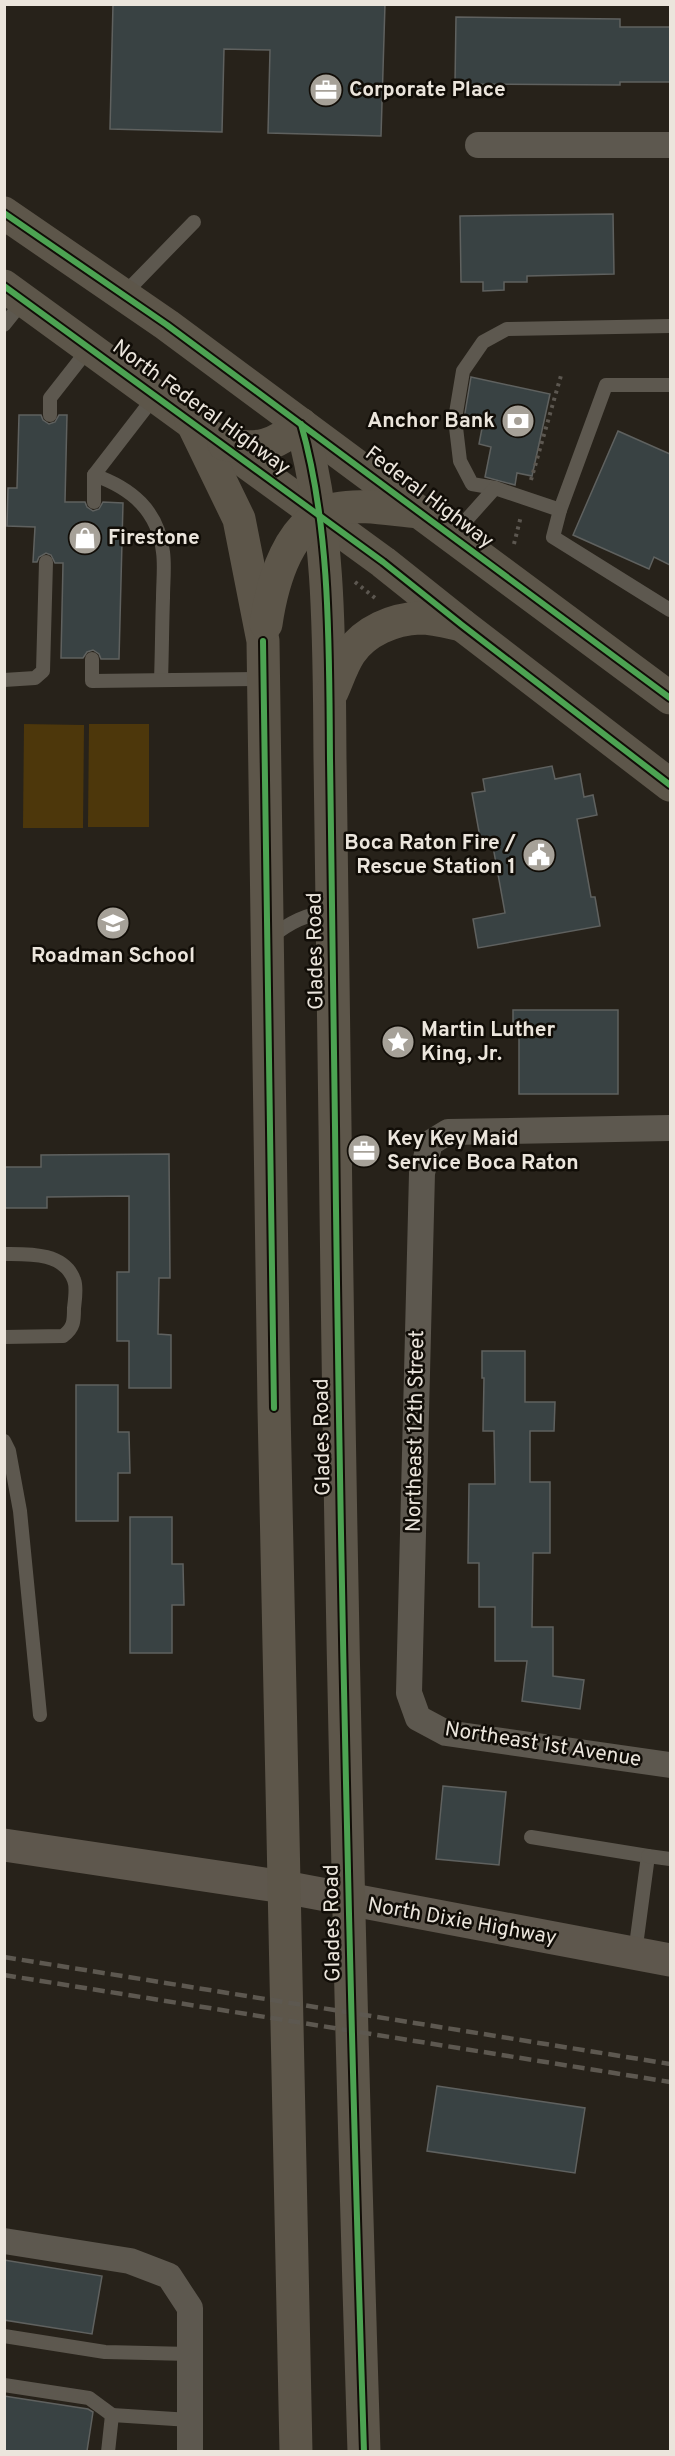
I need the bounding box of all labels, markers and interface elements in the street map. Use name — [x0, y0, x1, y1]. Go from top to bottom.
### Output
office icon: Corporate Place — [308, 72, 344, 108]
place label: Corporate Place — [349, 77, 506, 104]
street label: North Federal Highway — [106, 334, 296, 482]
bank icon: Anchor Bank — [500, 403, 536, 439]
place label: Anchor Bank — [367, 408, 495, 435]
street label: Federal Highway — [359, 441, 499, 555]
shop icon: Firestone — [67, 520, 103, 556]
place label: Firestone — [108, 525, 200, 552]
place label: Boca Raton Fire / Rescue Station 1 — [344, 830, 516, 881]
public building icon: Boca Raton Fire / Rescue Station 1 — [521, 837, 557, 873]
street label: Glades Road — [301, 892, 331, 1010]
school or university icon: Roadman School — [95, 905, 131, 941]
place label: Roadman School — [31, 943, 195, 970]
place label: Martin Luther King, Jr. — [421, 1017, 556, 1068]
place icon: Martin Luther King, Jr. — [380, 1024, 416, 1060]
place label: Key Key Maid Service Boca Raton — [387, 1126, 579, 1177]
office icon: Key Key Maid Service Boca Raton — [346, 1133, 382, 1169]
street label: Northeast 12th Street — [401, 1330, 431, 1532]
street label: Glades Road — [308, 1378, 338, 1496]
street label: Northeast 1st Avenue — [443, 1716, 643, 1774]
street label: Glades Road — [318, 1864, 348, 1982]
street label: North Dixie Highway — [365, 1892, 559, 1952]

